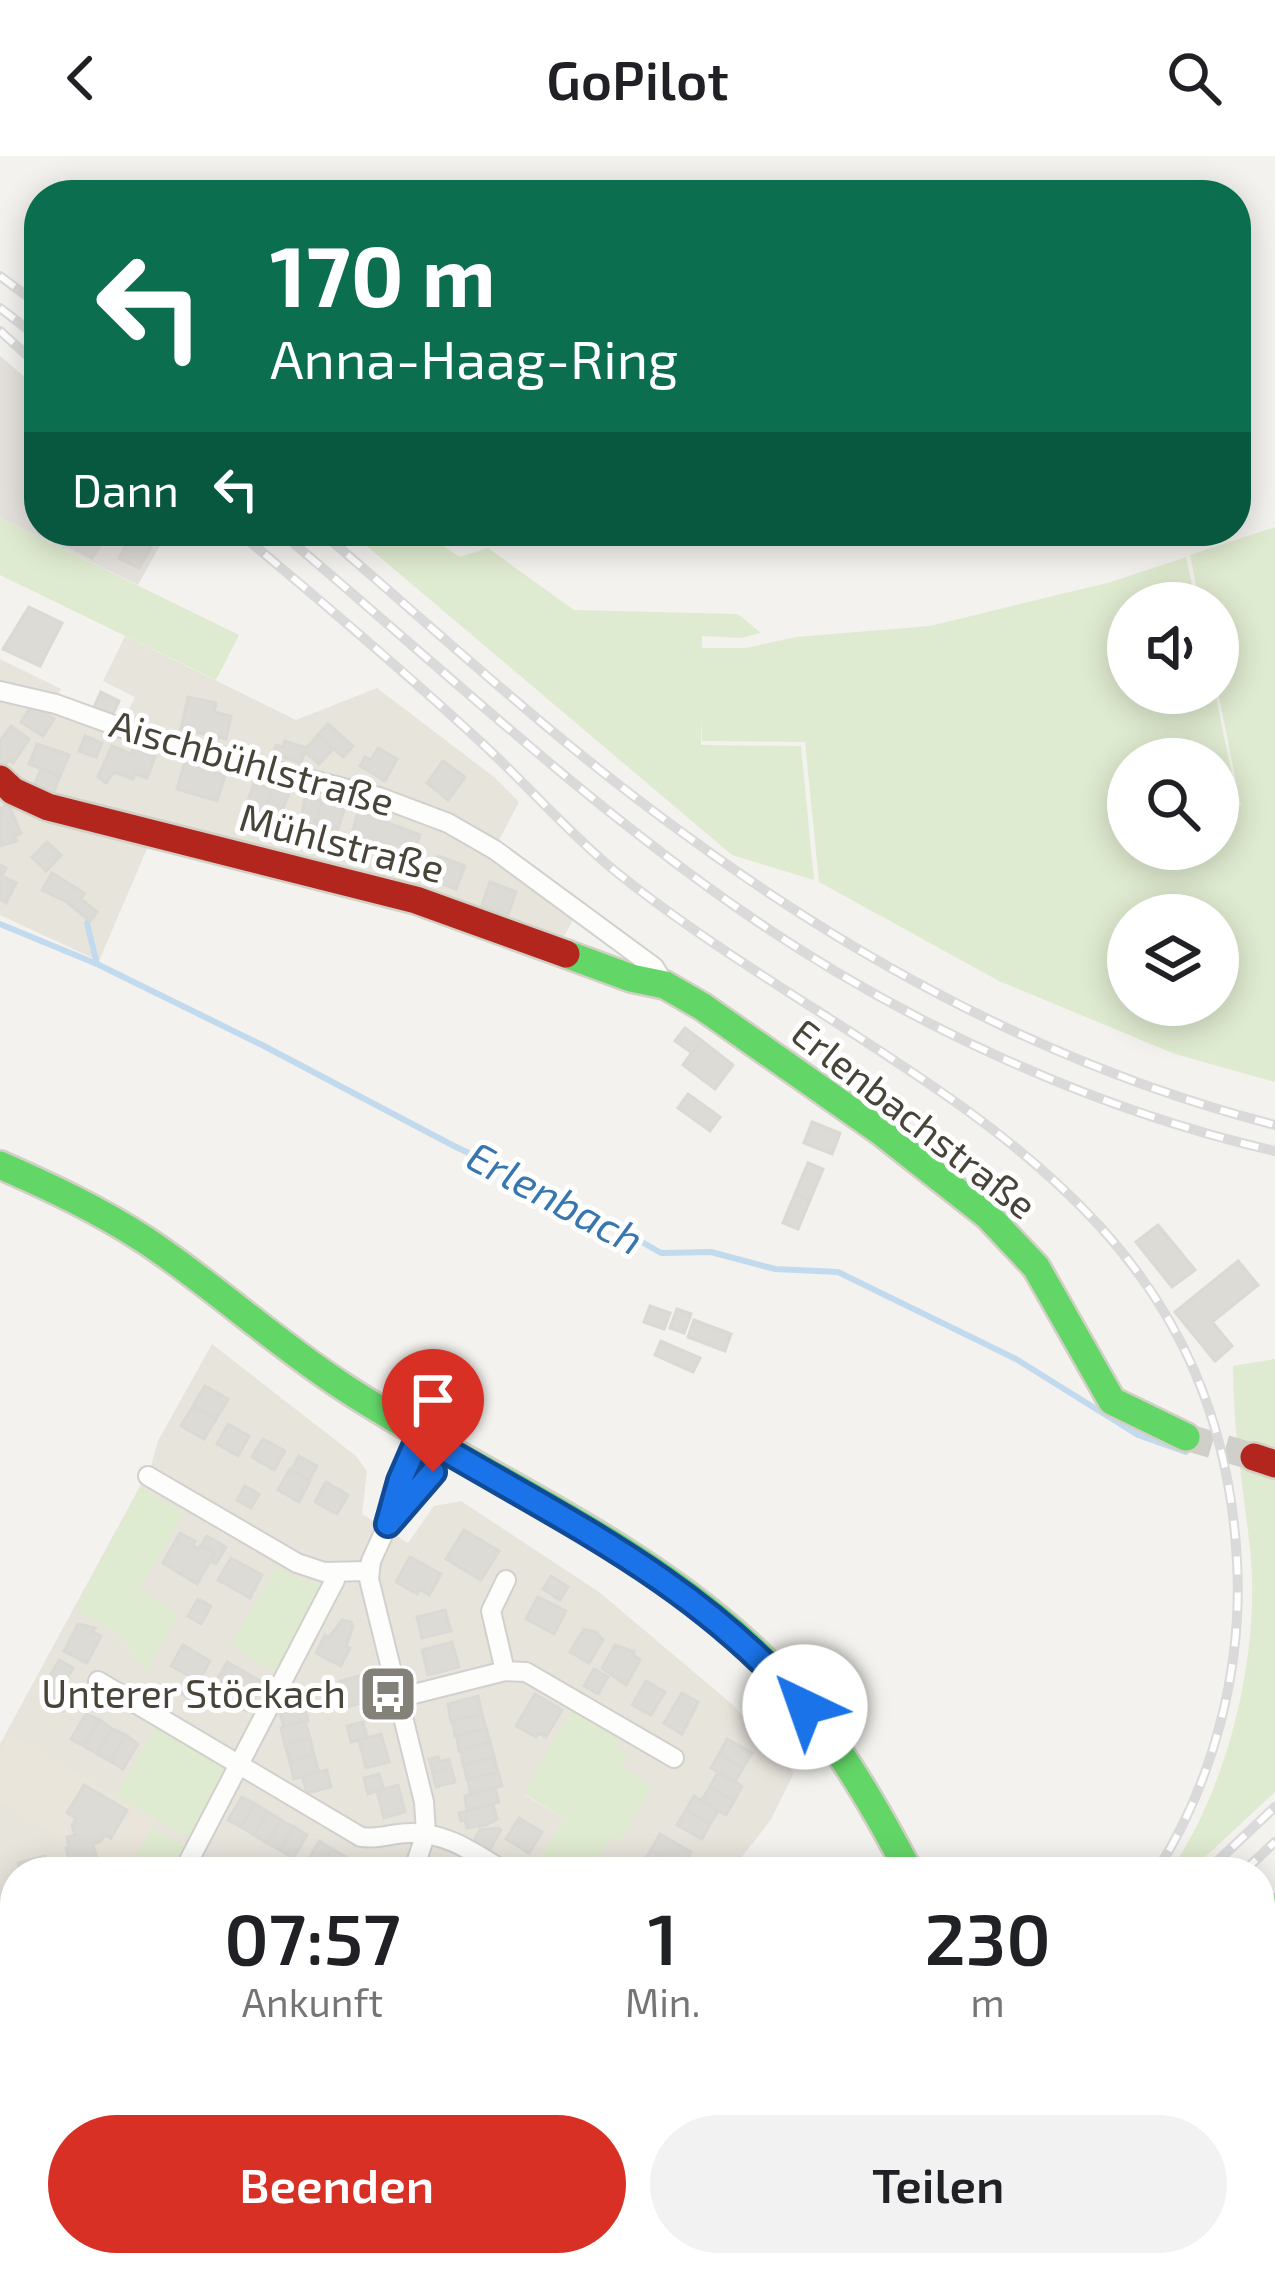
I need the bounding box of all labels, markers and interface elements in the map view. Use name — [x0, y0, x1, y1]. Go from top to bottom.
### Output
icon: back — [48, 45, 114, 111]
icon: search — [1161, 45, 1227, 111]
text: GoPilot — [546, 46, 729, 111]
text: 170 m — [270, 223, 496, 324]
icon: left — [72, 228, 228, 384]
text: Anna-Haag-Ring — [270, 325, 678, 390]
icon: left — [203, 456, 269, 522]
text: Dann — [72, 462, 179, 516]
map controls — [1107, 582, 1239, 1026]
button: sound — [1107, 582, 1239, 714]
street label: Aischbühlstraße — [105, 699, 400, 825]
button: search — [1107, 738, 1239, 870]
street label: Mühlstraße — [235, 792, 450, 891]
button: layers — [1107, 894, 1239, 1026]
street label: Erlenbachstraße — [783, 1008, 1046, 1228]
water label: Erlenbach — [459, 1129, 652, 1263]
pin — [382, 1349, 484, 1472]
icon: arrive — [400, 1367, 466, 1433]
position arrow — [742, 1644, 868, 1770]
bus stop icon: Unterer Stöckach — [357, 1663, 419, 1725]
place label: Unterer Stöckach — [41, 1669, 346, 1716]
text: 07:57 — [224, 1893, 401, 1979]
text: 1 — [648, 1893, 678, 1979]
text: 230 — [925, 1893, 1051, 1979]
text: Ankunft — [242, 1978, 383, 2025]
text: Min. — [625, 1978, 700, 2025]
text: m — [971, 1978, 1005, 2025]
button: Beenden — [48, 2115, 626, 2253]
button: Teilen — [650, 2115, 1227, 2253]

